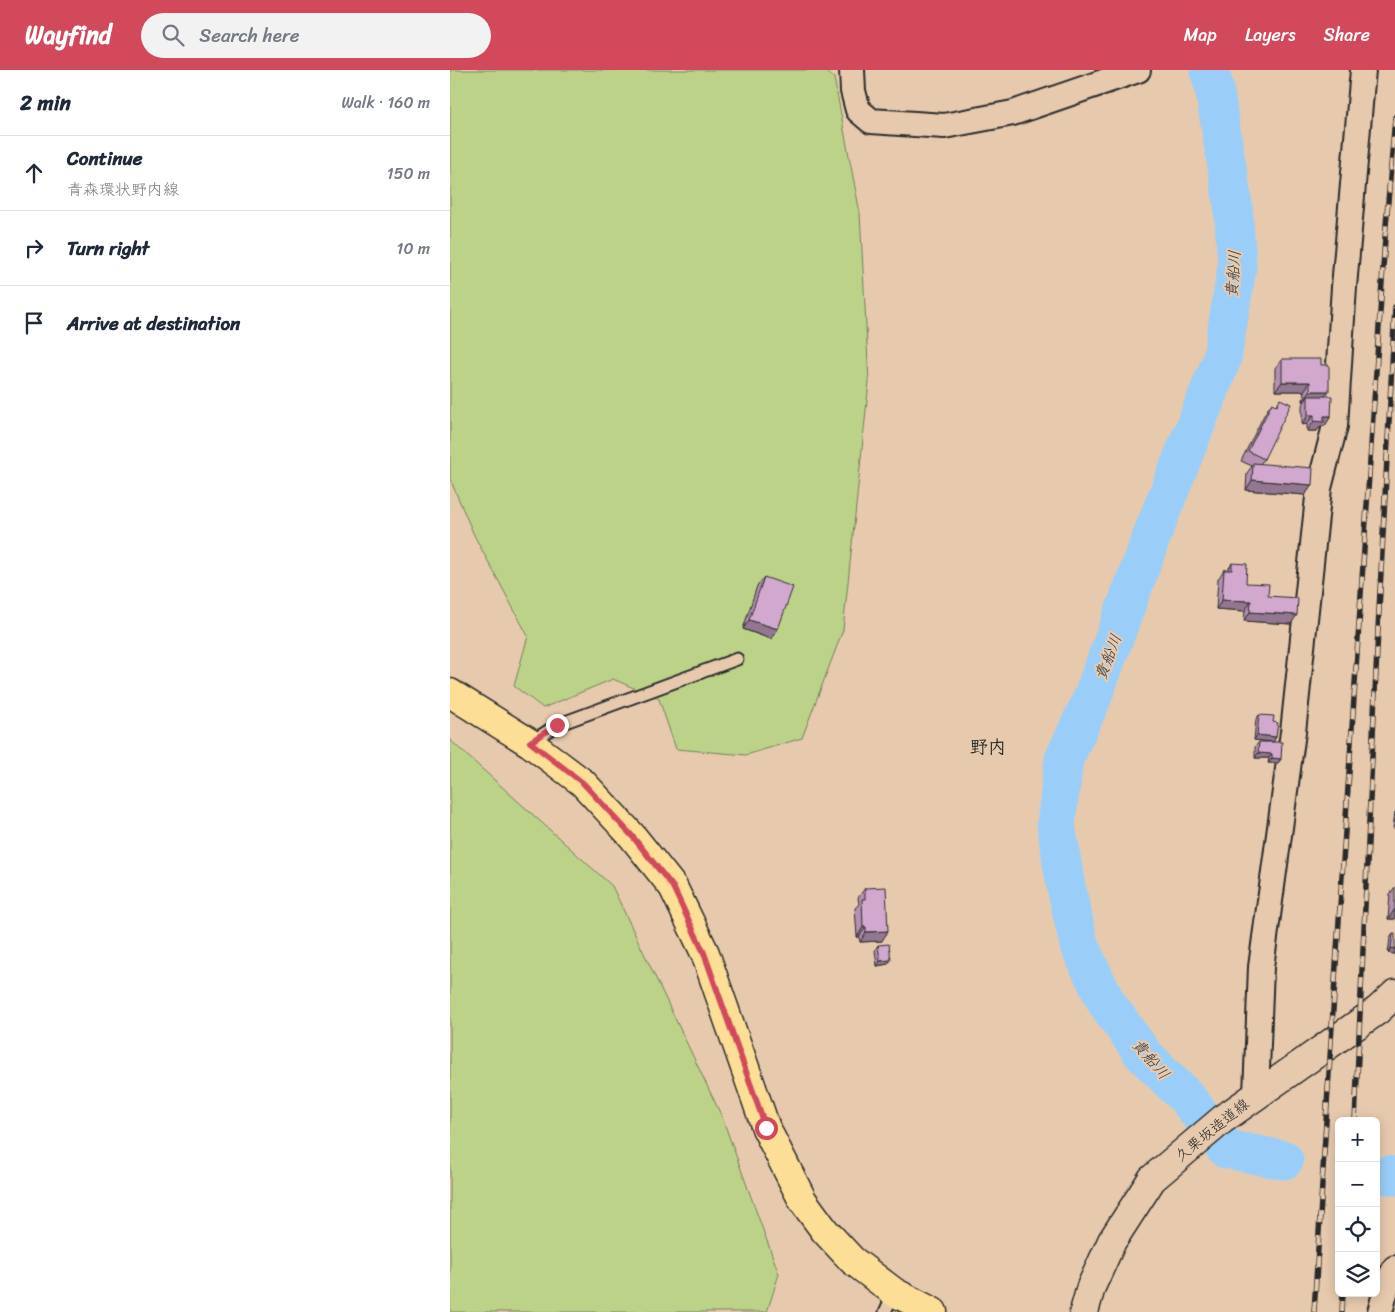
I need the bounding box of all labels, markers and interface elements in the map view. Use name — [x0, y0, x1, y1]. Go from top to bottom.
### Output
search box — [141, 13, 491, 58]
text: Wayfind — [25, 14, 111, 56]
text: Search here — [199, 19, 299, 52]
text: Map — [1184, 19, 1217, 51]
text: Layers — [1245, 19, 1296, 51]
text: Share — [1324, 19, 1370, 51]
icon: search — [159, 21, 187, 49]
text: 2 min — [20, 84, 71, 122]
text: Walk · 160 m — [341, 88, 430, 117]
text: Continue — [67, 142, 143, 175]
icon: ahead — [20, 159, 48, 187]
text: 150 m — [387, 159, 430, 188]
text: 青森環状野内線 — [67, 175, 179, 204]
text: Turn right — [67, 232, 149, 265]
icon: right — [20, 234, 48, 262]
text: 10 m — [397, 234, 430, 263]
water label: 貴船川 — [1217, 249, 1249, 299]
text: Arrive at destination — [67, 307, 240, 340]
icon: arrive — [20, 309, 48, 337]
water label: 貴船川 — [1086, 629, 1130, 685]
route end — [546, 714, 569, 737]
district label: 野内 — [970, 731, 1006, 763]
water label: 貴船川 — [1124, 1031, 1178, 1087]
street label: 久栗坂造道線 — [1169, 1092, 1255, 1168]
route start — [755, 1117, 778, 1140]
map controls — [1335, 1117, 1380, 1297]
button: + — [1335, 1117, 1380, 1162]
button: − — [1335, 1162, 1380, 1207]
button: locate — [1335, 1207, 1380, 1252]
button: layers — [1335, 1252, 1380, 1297]

